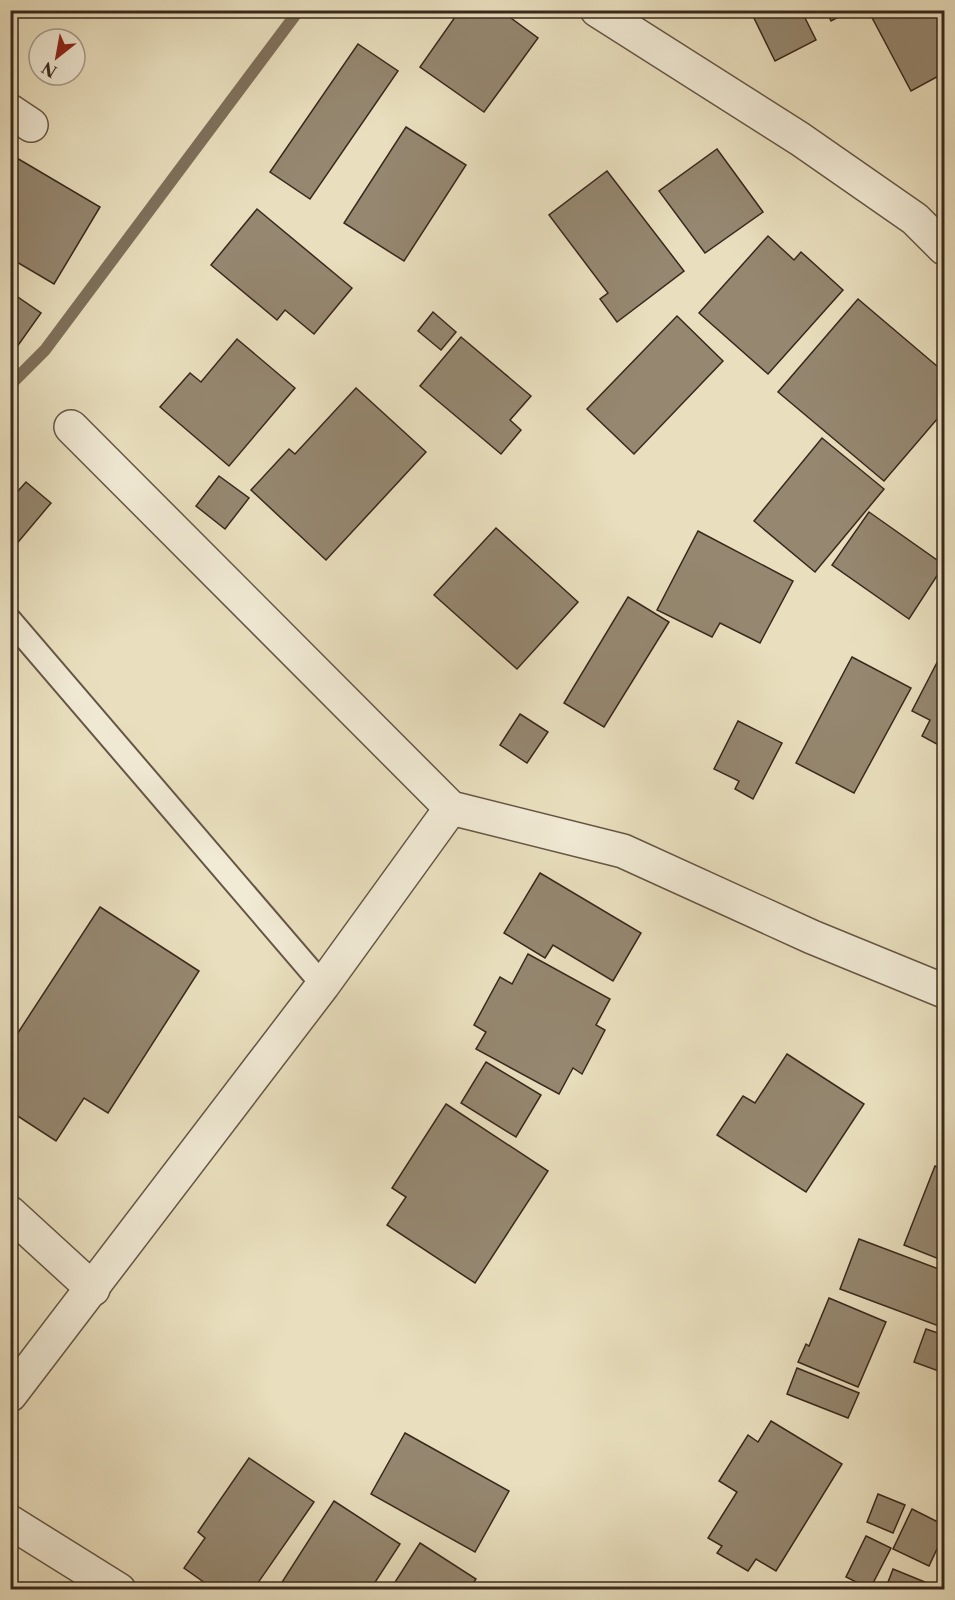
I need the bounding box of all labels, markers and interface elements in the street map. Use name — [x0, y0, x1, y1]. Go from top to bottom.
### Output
north arrow — [27, 27, 87, 87]
text: N — [38, 58, 60, 82]

